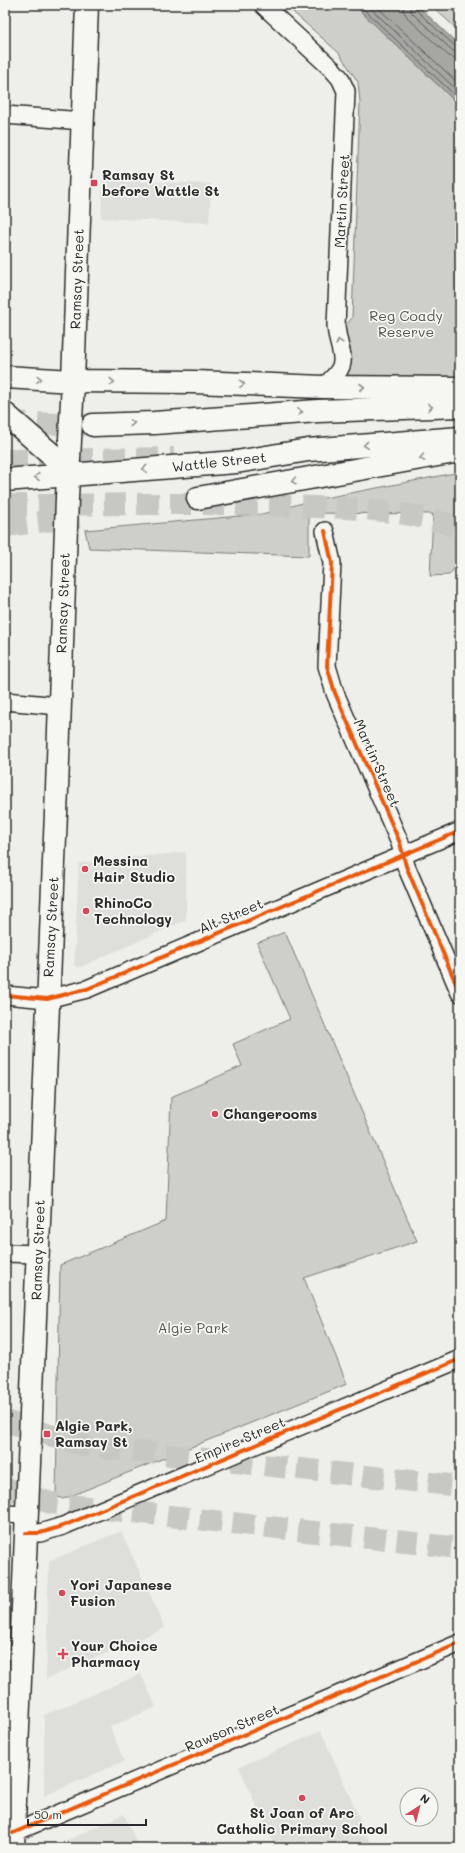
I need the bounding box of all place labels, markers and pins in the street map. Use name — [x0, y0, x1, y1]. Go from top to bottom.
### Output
place label: Ramsay St before Wattle St — [102, 165, 220, 200]
marker: Ramsay St before Wattle St — [89, 178, 99, 188]
place label: Messina Hair Studio — [93, 851, 176, 886]
marker: Messina Hair Studio — [80, 864, 90, 874]
place label: RhinoCo Technology — [94, 893, 172, 928]
marker: RhinoCo Technology — [81, 906, 91, 916]
place label: Changerooms — [223, 1104, 317, 1123]
marker: Changerooms — [210, 1109, 220, 1119]
place label: Algie Park, Ramsay St — [55, 1416, 132, 1451]
marker: Algie Park, Ramsay St — [42, 1429, 52, 1439]
place label: Yori Japanese Fusion — [70, 1575, 172, 1610]
marker: Yori Japanese Fusion — [57, 1588, 67, 1598]
place label: Your Choice Pharmacy — [71, 1636, 158, 1671]
marker: Your Choice Pharmacy — [58, 1649, 68, 1659]
marker: St Joan of Arc Catholic Primary School — [297, 1793, 307, 1803]
place label: St Joan of Arc Catholic Primary School — [216, 1803, 388, 1838]

